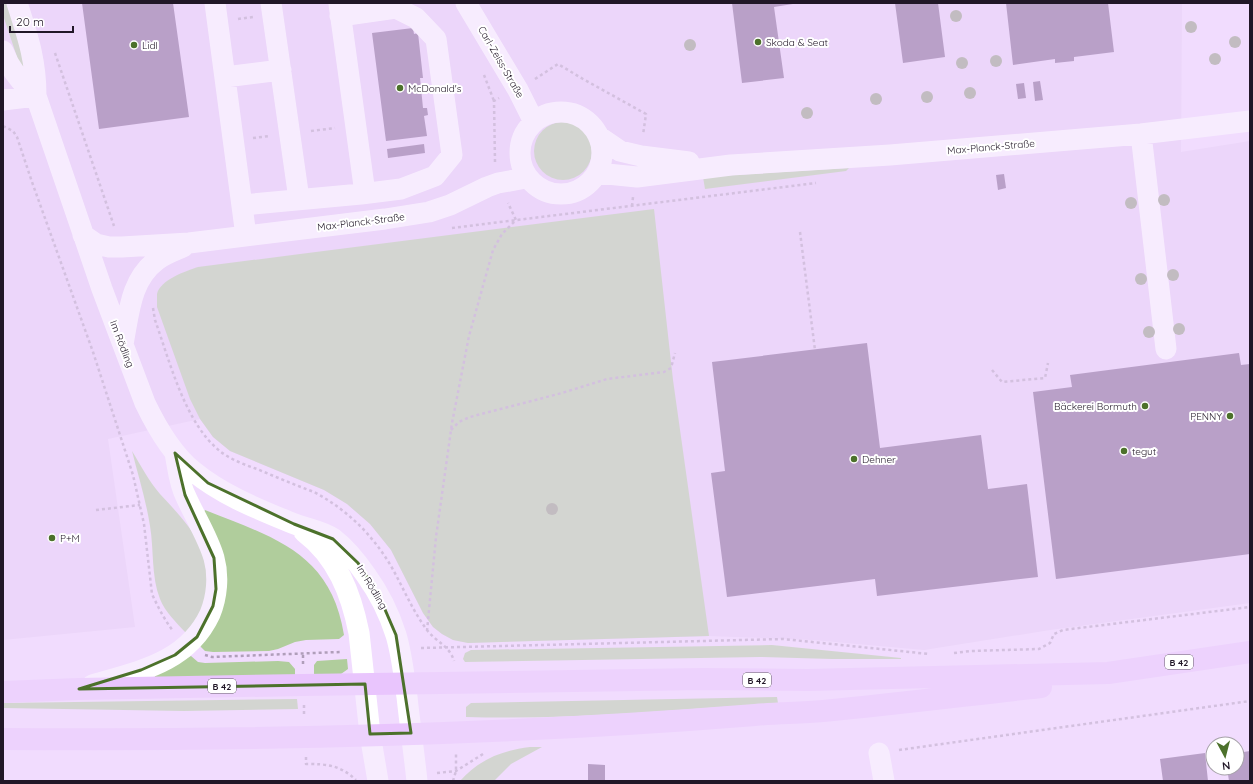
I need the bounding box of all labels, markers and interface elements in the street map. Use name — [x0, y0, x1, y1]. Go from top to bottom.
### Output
scale bar — [10, 8, 73, 34]
text: 20 m — [16, 14, 44, 29]
street label: Carl-Zeiss-Straße — [475, 24, 527, 100]
place label: Skoda & Seat — [766, 36, 829, 49]
marker: Skoda & Seat — [753, 37, 763, 47]
place label: Lidl — [142, 39, 158, 52]
marker: Lidl — [129, 40, 139, 50]
place label: McDonald's — [408, 82, 462, 95]
marker: McDonald's — [395, 83, 405, 93]
street label: Max-Planck-Straße — [947, 137, 1036, 157]
street label: Max-Planck-Straße — [316, 210, 406, 234]
street label: Im Rödling — [107, 319, 137, 369]
place label: Bäckerei Bormuth — [1054, 400, 1137, 413]
marker: Bäckerei Bormuth — [1140, 401, 1150, 411]
place label: PENNY — [1190, 410, 1222, 423]
marker: PENNY — [1225, 411, 1235, 421]
place label: tegut — [1132, 445, 1157, 458]
marker: tegut — [1119, 446, 1129, 456]
place label: Dehner — [862, 453, 896, 466]
marker: Dehner — [849, 454, 859, 464]
place label: P+M — [60, 532, 80, 545]
marker: P+M — [47, 533, 57, 543]
street label: Im Rödling — [354, 562, 390, 612]
road number: B 42 — [1165, 655, 1193, 669]
road number: B 42 — [743, 673, 771, 687]
road number: B 42 — [208, 679, 236, 693]
north arrow — [1205, 736, 1245, 776]
text: N — [1221, 758, 1231, 773]

